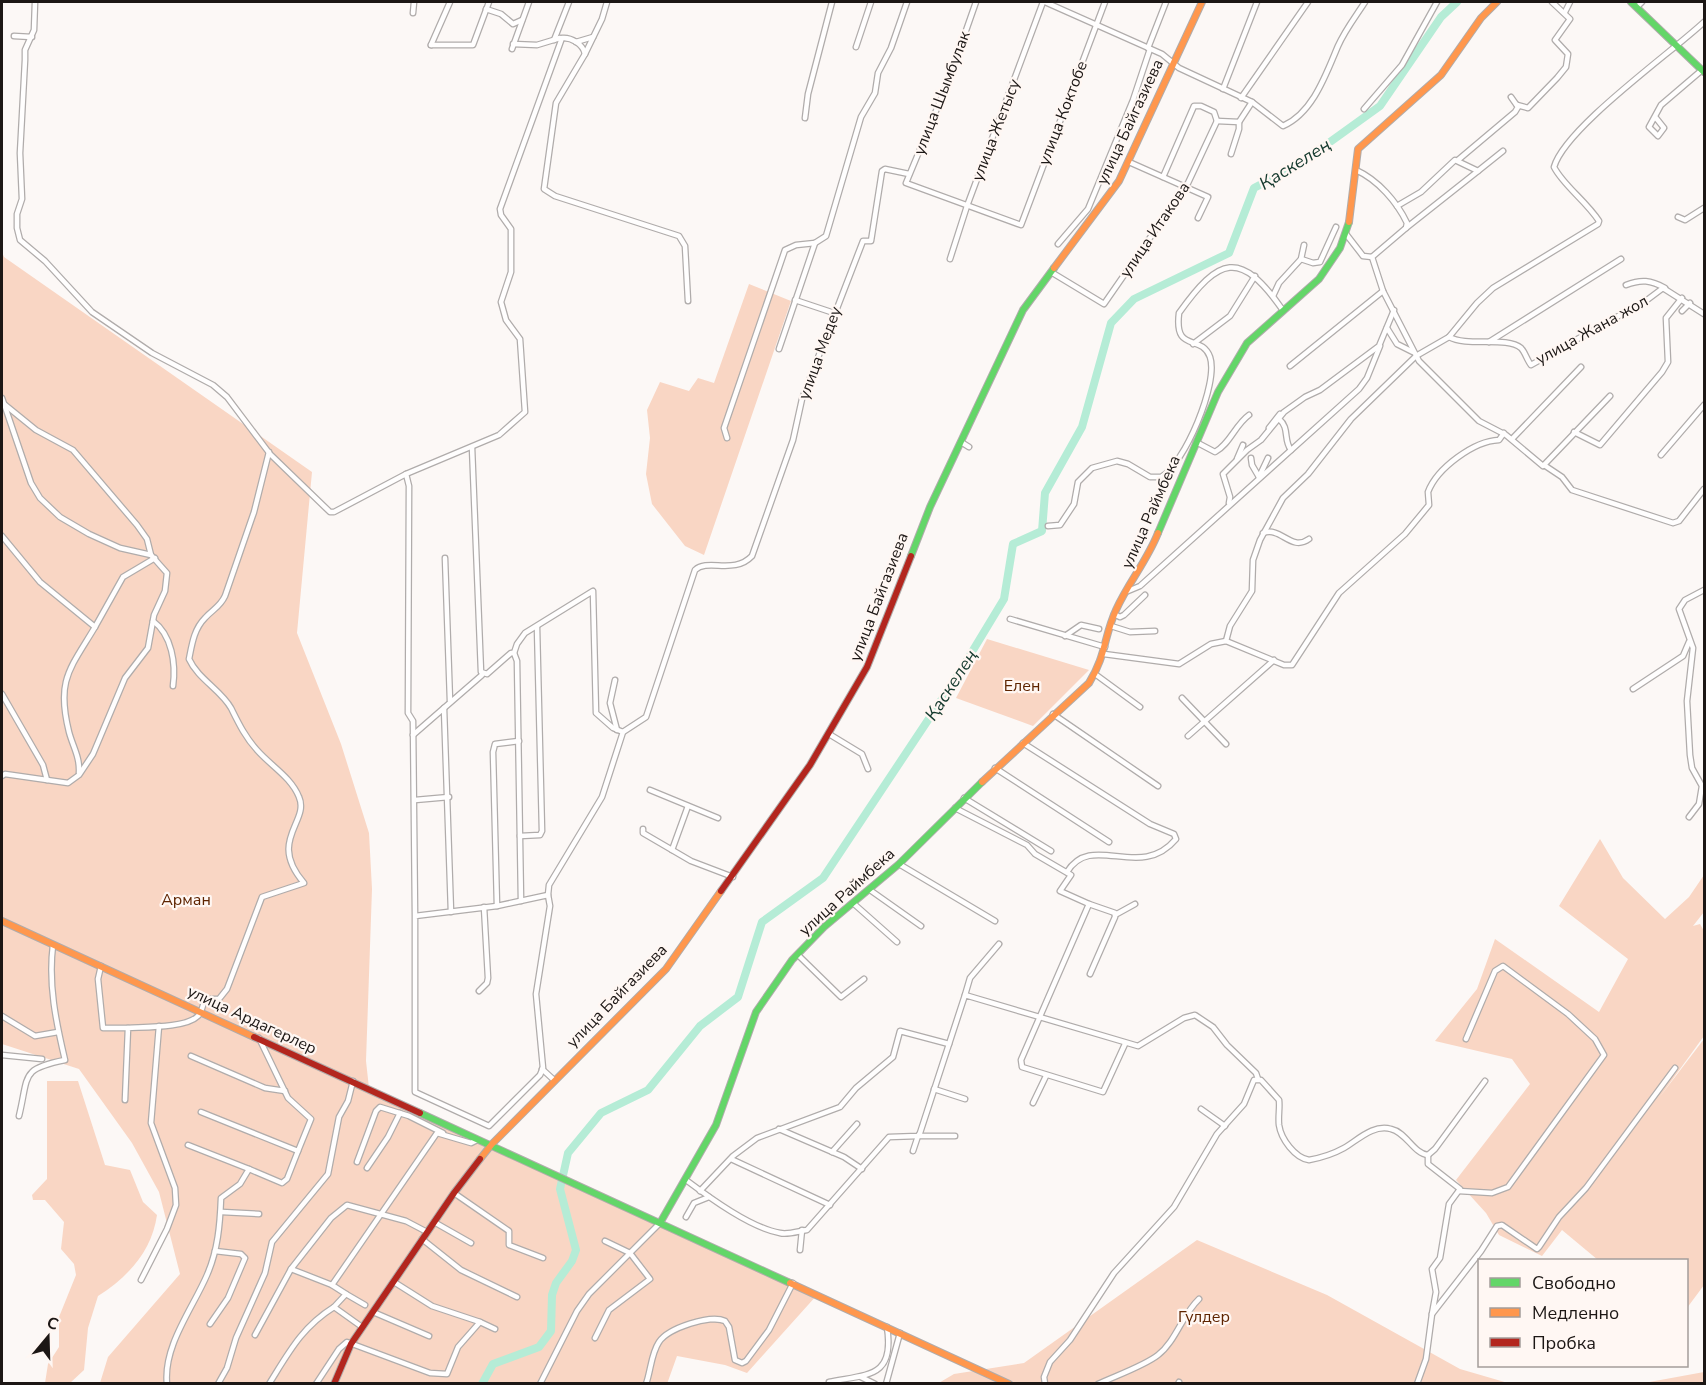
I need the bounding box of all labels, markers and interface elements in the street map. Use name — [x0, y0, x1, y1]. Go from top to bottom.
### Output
street label: улица Шымбулак — [908, 27, 976, 158]
street label: улица Байгазиева — [1091, 56, 1169, 188]
street label: улица Коктобе — [1033, 58, 1093, 168]
street label: улица Жетысу — [966, 75, 1026, 184]
water label: Қаскелең — [1255, 133, 1335, 195]
street label: улица Итакова — [1115, 178, 1195, 282]
street label: улица Жана жол — [1532, 290, 1652, 370]
street label: улица Медеу — [793, 303, 847, 403]
street label: улица Раймбека — [1116, 452, 1186, 572]
street label: улица Байгазиева — [844, 529, 914, 665]
water label: Қаскелең — [919, 645, 983, 725]
park label: Елен — [1004, 675, 1040, 697]
street label: улица Раймбека — [794, 843, 900, 941]
park label: Арман — [161, 889, 211, 911]
street label: улица Байгазиева — [562, 939, 672, 1053]
street label: улица Ардагерлер — [184, 980, 320, 1060]
legend — [1478, 1259, 1688, 1367]
text: Свободно — [1532, 1271, 1616, 1295]
text: Медленно — [1532, 1301, 1619, 1325]
park label: Гүлдер — [1178, 1306, 1230, 1328]
north arrow — [18, 1307, 78, 1367]
text: С — [44, 1312, 61, 1336]
text: Пробка — [1532, 1331, 1596, 1355]

